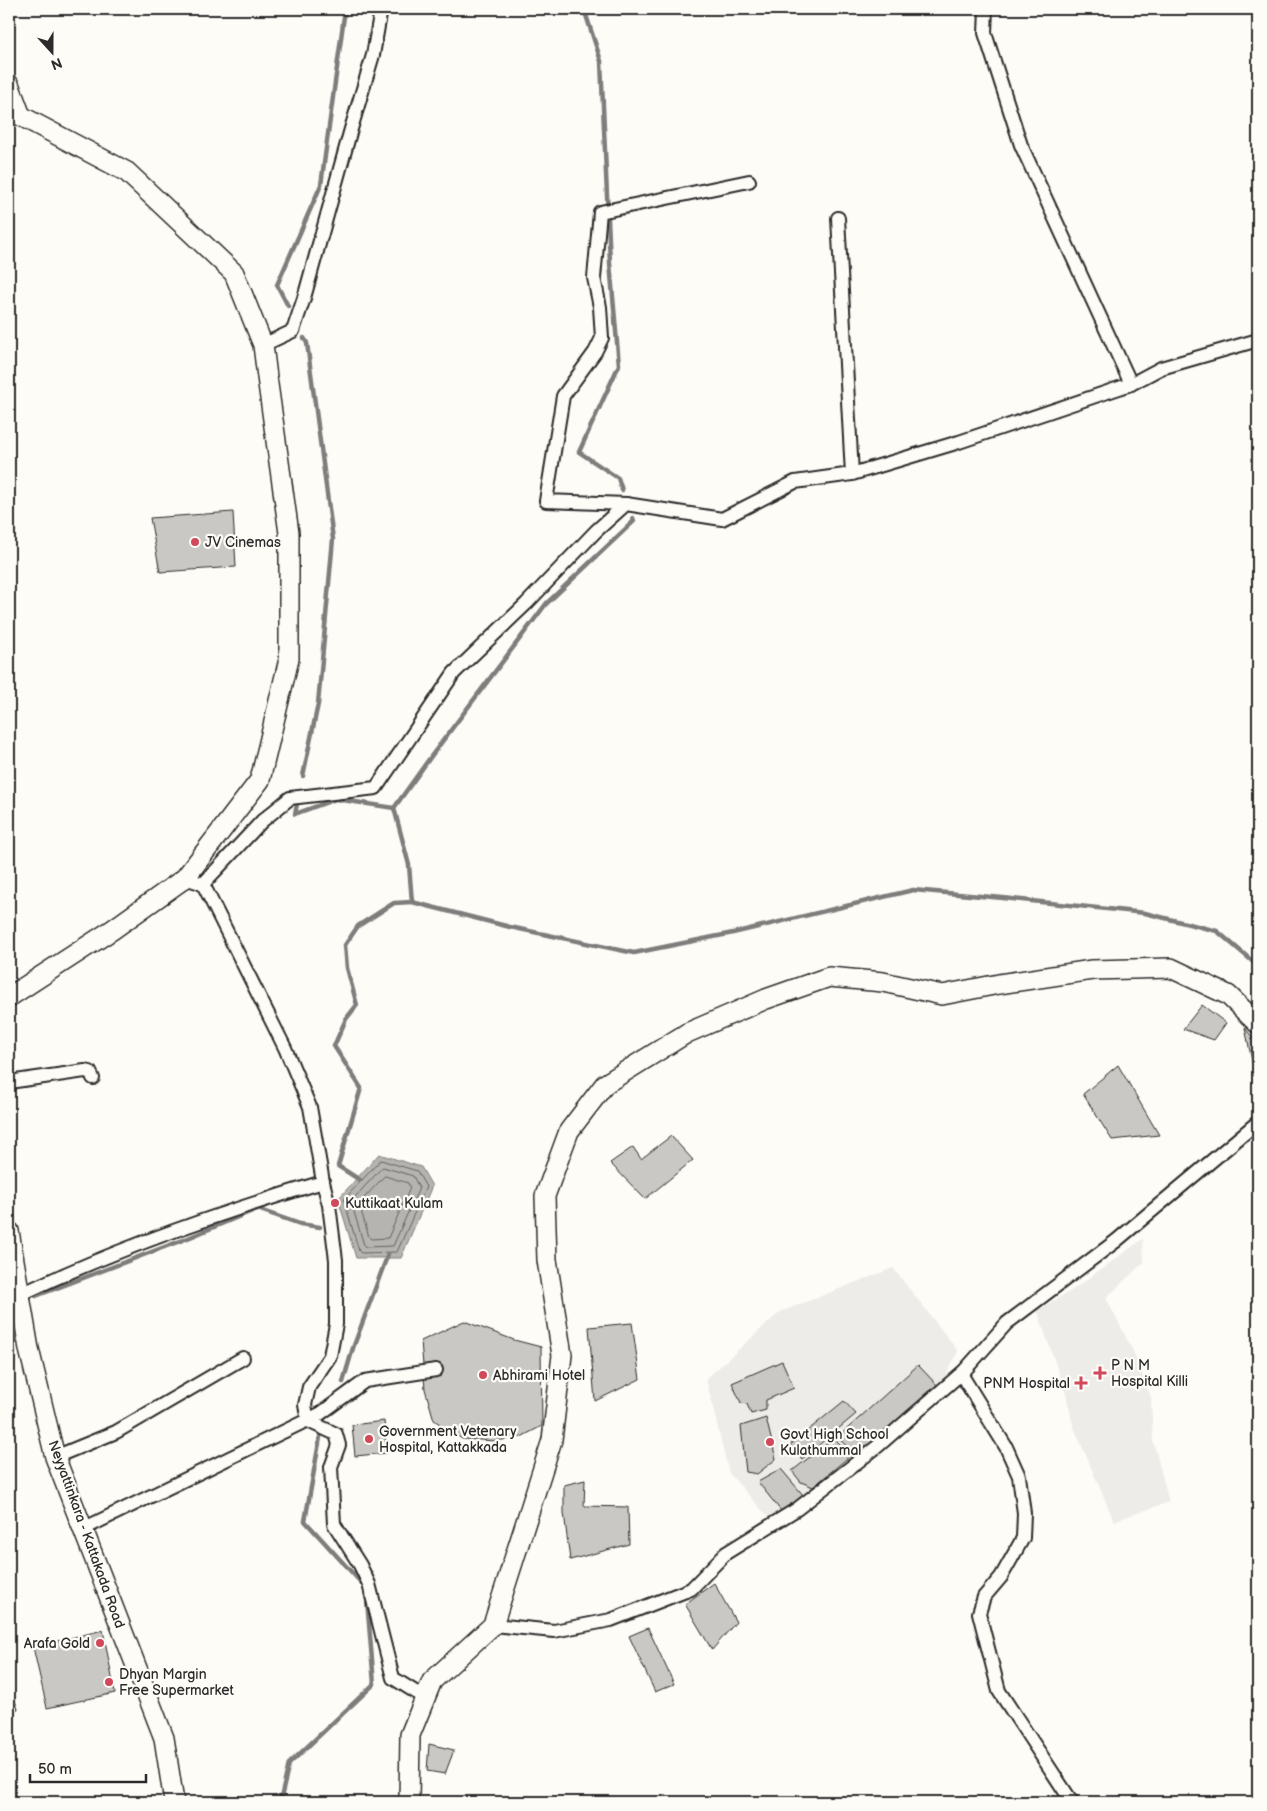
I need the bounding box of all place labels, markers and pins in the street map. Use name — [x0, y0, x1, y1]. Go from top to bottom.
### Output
place label: JV Cinemas — [205, 534, 281, 551]
marker: JV Cinemas — [189, 536, 201, 548]
place label: Kuttikaat Kulam — [345, 1195, 443, 1212]
marker: Kuttikaat Kulam — [329, 1197, 341, 1209]
place label: P N M Hospital Killi — [1111, 1357, 1188, 1390]
marker: P N M Hospital Killi — [1093, 1366, 1107, 1380]
place label: Abhirami Hotel — [493, 1367, 585, 1384]
marker: Abhirami Hotel — [477, 1369, 489, 1381]
place label: PNM Hospital — [983, 1375, 1070, 1392]
marker: PNM Hospital — [1074, 1376, 1088, 1390]
place label: Government Vetenary Hospital, Kattakkada — [379, 1423, 517, 1456]
place label: Govt High School Kulathummal — [780, 1426, 889, 1459]
marker: Government Vetenary Hospital, Kattakkada — [363, 1433, 375, 1445]
marker: Govt High School Kulathummal — [764, 1436, 776, 1448]
place label: Arafa Gold — [24, 1635, 90, 1652]
marker: Arafa Gold — [94, 1637, 106, 1649]
place label: Dhyan Margin Free Supermarket — [119, 1666, 234, 1699]
marker: Dhyan Margin Free Supermarket — [103, 1676, 115, 1688]

